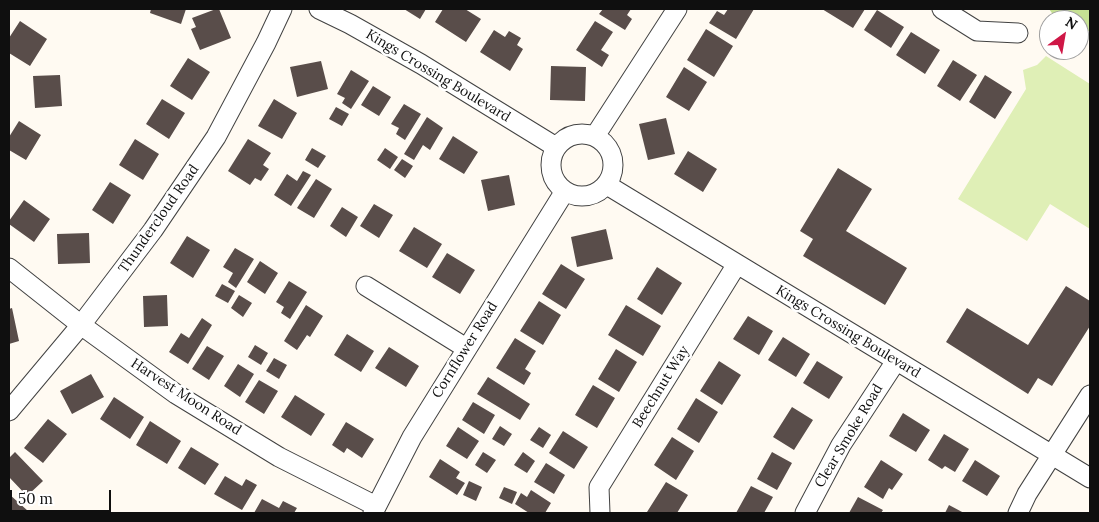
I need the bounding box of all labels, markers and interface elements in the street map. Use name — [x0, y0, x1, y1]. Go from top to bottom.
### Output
north arrow — [1039, 10, 1089, 60]
text: N — [1062, 13, 1081, 34]
street label: Kings Crossing Boulevard — [363, 26, 513, 126]
street label: Thundercloud Road — [115, 162, 203, 276]
street label: Kings Crossing Boulevard — [773, 282, 923, 382]
street label: Cornflower Road — [429, 299, 501, 401]
street label: Beechnut Way — [629, 343, 693, 431]
street label: Harvest Moon Road — [128, 355, 244, 439]
street label: Clear Smoke Road — [811, 381, 887, 491]
scale bar — [12, 480, 114, 512]
text: 50 m — [18, 489, 53, 508]

